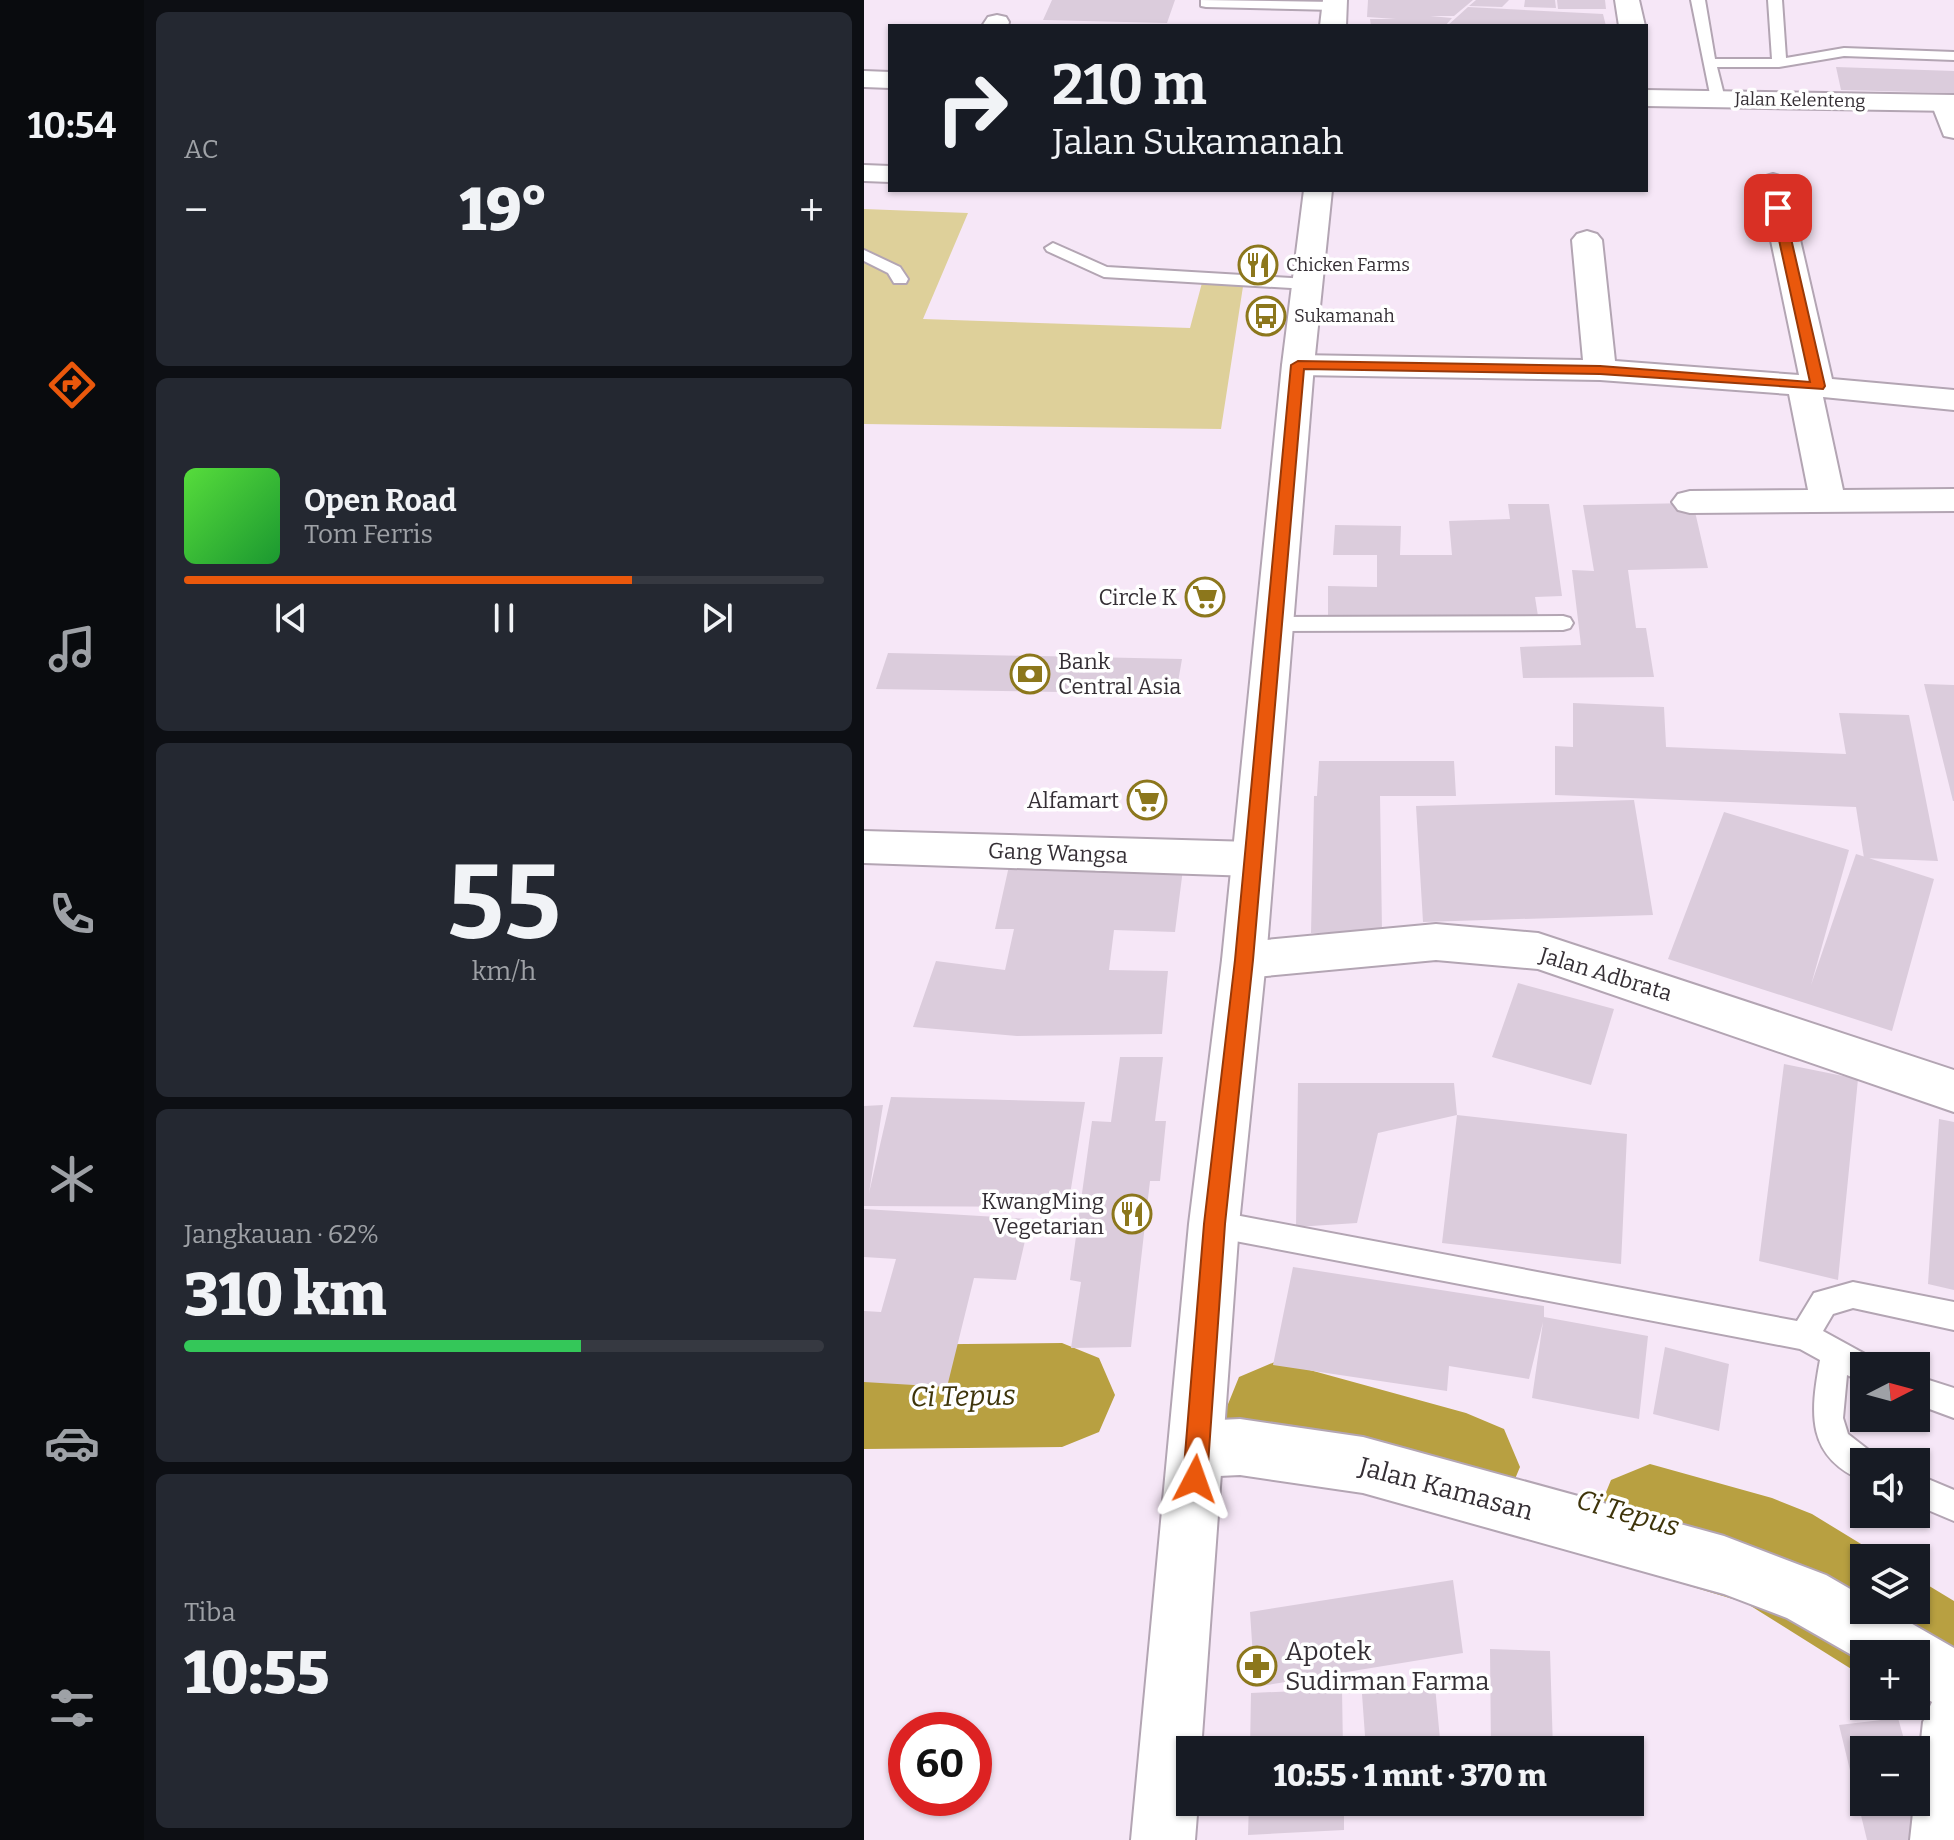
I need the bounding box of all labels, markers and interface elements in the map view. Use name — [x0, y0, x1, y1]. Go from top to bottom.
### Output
text: 210 m — [1052, 52, 1207, 119]
icon: right — [920, 56, 1024, 160]
street label: Jalan Kelenteng — [1733, 88, 1866, 112]
text: 10:54 — [28, 104, 116, 148]
text: Jalan Sukamanah — [1052, 120, 1344, 164]
text: AC — [184, 134, 219, 165]
text: 19° — [459, 174, 548, 246]
pin — [1744, 174, 1812, 242]
text: − — [184, 184, 208, 237]
text: + — [799, 184, 824, 237]
icon: arrive — [1756, 186, 1800, 230]
restaurant icon: Chicken Farms — [1237, 244, 1279, 286]
place label: Chicken Farms — [1286, 254, 1410, 276]
bus stop icon: Sukamanah — [1245, 295, 1287, 337]
place label: Sukamanah — [1294, 305, 1395, 327]
icon: directions — [44, 357, 100, 413]
text: Open Road — [304, 483, 457, 519]
text: Tom Ferris — [304, 519, 433, 550]
supermarket icon: Circle K — [1184, 576, 1226, 618]
place label: Circle K — [1098, 584, 1177, 611]
icon: previous — [269, 596, 313, 640]
icon: pause — [482, 596, 526, 640]
icon: next — [695, 596, 739, 640]
icon: music — [44, 621, 100, 677]
place label: Bank Central Asia — [1058, 648, 1181, 700]
bank icon: Bank Central Asia — [1009, 653, 1051, 695]
supermarket icon: Alfamart — [1126, 779, 1168, 821]
place label: Alfamart — [1027, 787, 1119, 814]
street label: Gang Wangsa — [988, 837, 1128, 869]
text: 55 — [447, 841, 561, 966]
icon: phone — [44, 886, 100, 942]
street label: Jalan Adbrata — [1536, 941, 1675, 1007]
text: km/h — [472, 956, 536, 987]
icon: climate — [44, 1151, 100, 1207]
place label: KwangMing Vegetarian — [981, 1188, 1104, 1240]
restaurant icon: KwangMing Vegetarian — [1111, 1193, 1153, 1235]
text: Jangkauan · 62% — [184, 1219, 379, 1250]
text: 310 km — [184, 1259, 386, 1331]
north arrow — [1850, 1352, 1930, 1432]
map controls — [1850, 1352, 1930, 1816]
water label: Ci Tepus — [910, 1379, 1016, 1413]
icon: car — [44, 1415, 100, 1471]
position arrow — [1153, 1437, 1237, 1521]
button: sound — [1850, 1448, 1930, 1528]
street label: Jalan Kamasan — [1355, 1451, 1537, 1527]
water label: Ci Tepus — [1573, 1483, 1683, 1543]
button: layers — [1850, 1544, 1930, 1624]
text: Tiba — [184, 1597, 236, 1628]
place label: Apotek Sudirman Farma — [1285, 1636, 1490, 1697]
text: 10:55 — [184, 1637, 329, 1709]
button: + — [1850, 1640, 1930, 1720]
pharmacy icon: Apotek Sudirman Farma — [1236, 1645, 1278, 1687]
icon: filters — [44, 1680, 100, 1736]
speed limit sign: 60 — [888, 1712, 992, 1816]
button: − — [1850, 1736, 1930, 1816]
text: 10:55 · 1 mnt · 370 m — [1274, 1758, 1546, 1794]

